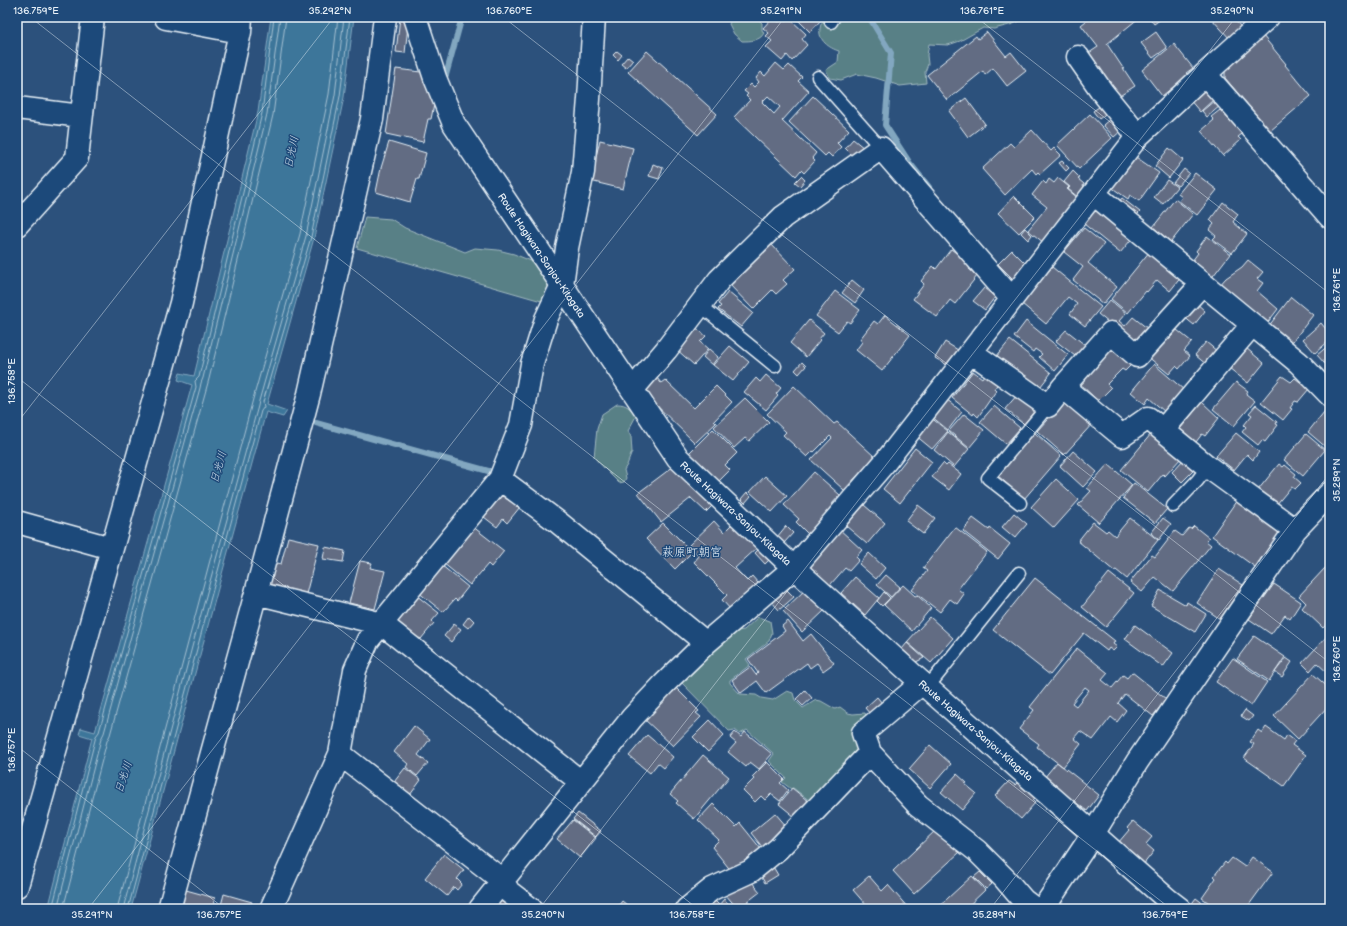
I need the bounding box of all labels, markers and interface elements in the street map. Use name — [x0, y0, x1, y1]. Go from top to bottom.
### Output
text: 136.759°E — [13, 5, 59, 17]
text: 35.292°N — [308, 5, 352, 17]
text: 136.760°E — [486, 5, 532, 17]
text: 35.291°N — [760, 5, 802, 17]
text: 136.761°E — [960, 5, 1004, 17]
text: 35.290°N — [1210, 5, 1254, 17]
water label: 日光川 — [282, 135, 301, 170]
street label: Route Hagiwara-Sanjou-Kitagata — [495, 191, 588, 320]
text: 136.761°E — [1331, 268, 1343, 312]
text: 136.758°E — [6, 358, 18, 404]
water label: 日光川 — [208, 449, 229, 485]
text: 35.289°N — [1331, 458, 1343, 502]
street label: Route Hagiwara-Sanjou-Kitagata — [677, 459, 794, 569]
district label: 萩原町朝宮 — [662, 545, 722, 560]
text: 136.760°E — [1331, 636, 1343, 682]
street label: Route Hagiwara-Sanjou-Kitagata — [916, 678, 1035, 784]
text: 136.757°E — [6, 727, 18, 772]
water label: 日光川 — [112, 759, 135, 795]
text: 35.291°N — [71, 909, 113, 921]
text: 136.757°E — [197, 909, 242, 921]
text: 35.290°N — [521, 909, 565, 921]
text: 136.758°E — [669, 909, 715, 921]
text: 35.289°N — [972, 909, 1016, 921]
text: 136.759°E — [1142, 909, 1188, 921]

